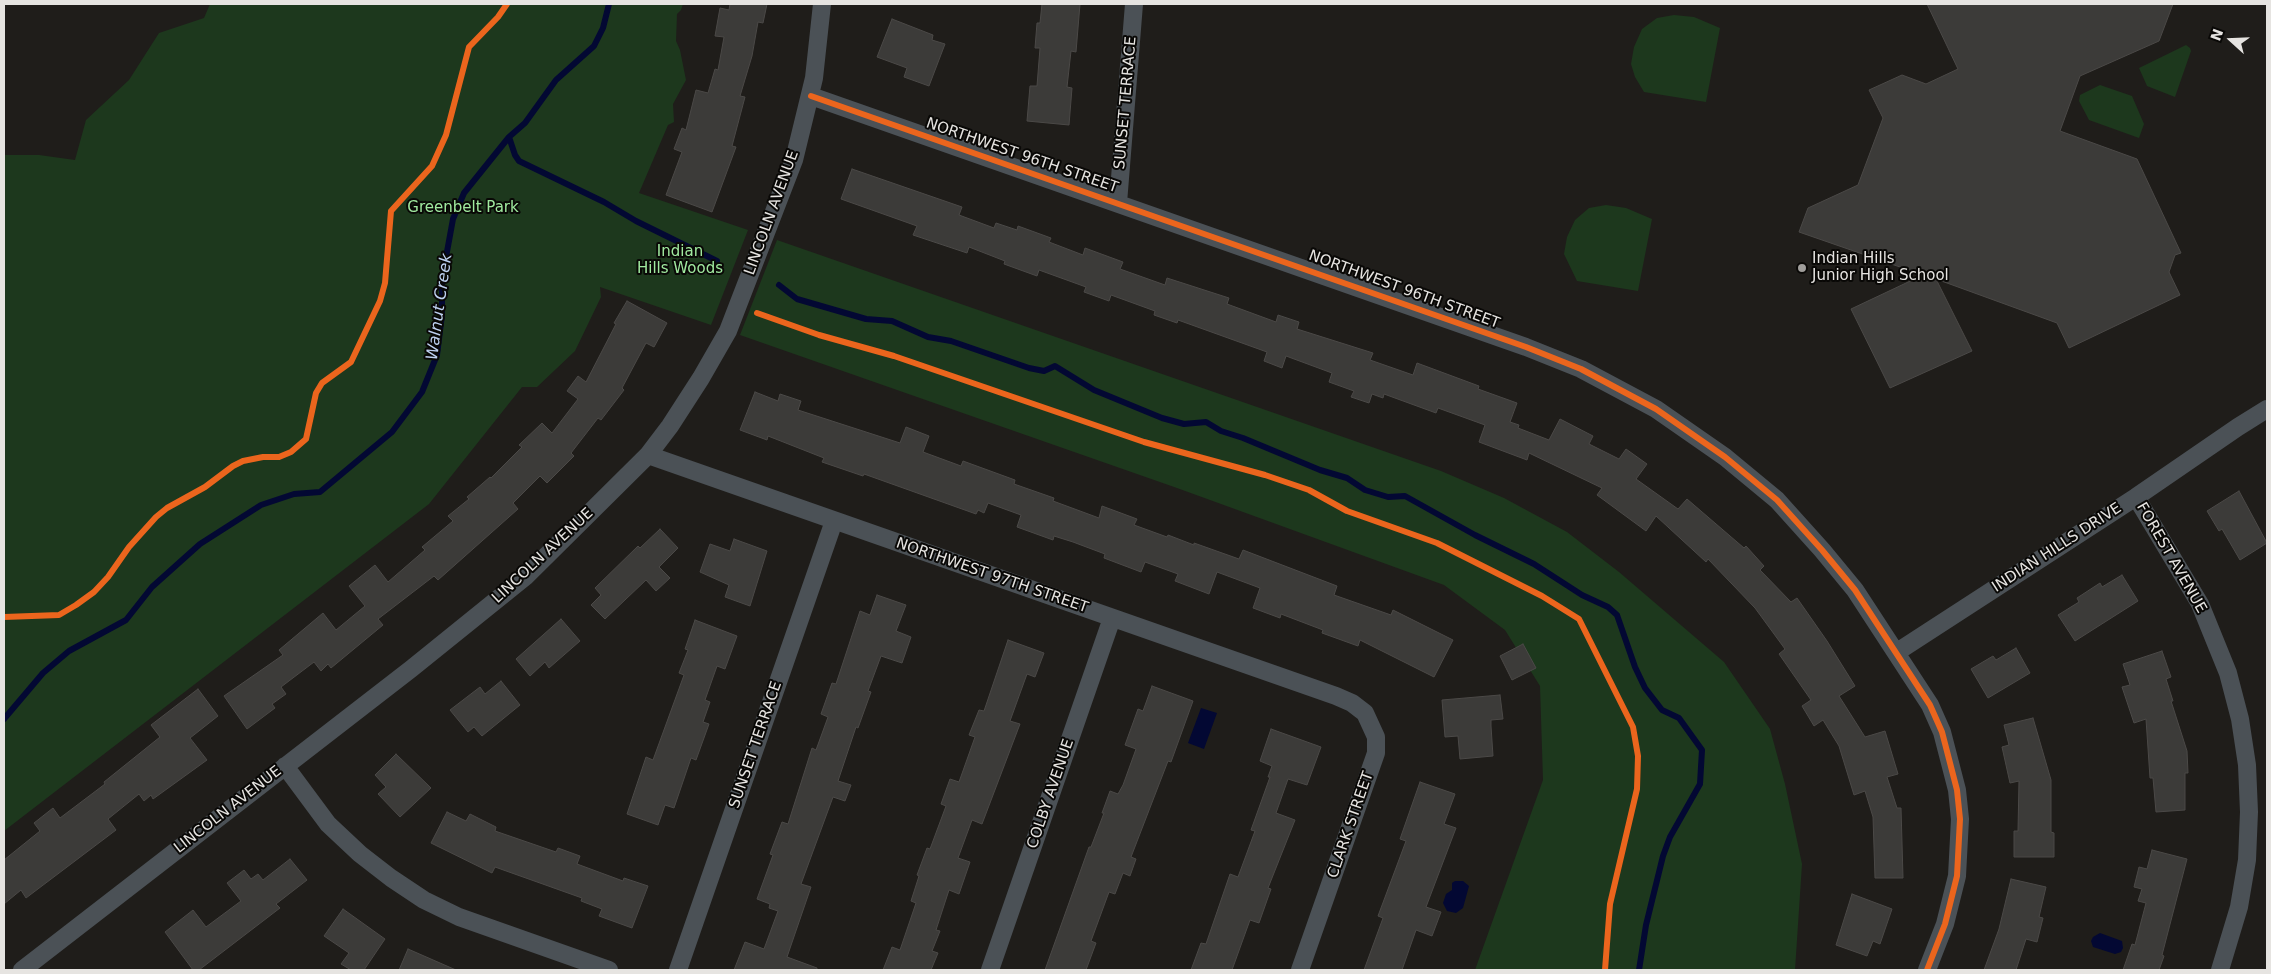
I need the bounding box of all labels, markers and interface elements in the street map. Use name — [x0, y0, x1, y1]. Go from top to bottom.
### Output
north arrow — [2206, 15, 2256, 65]
text: N — [2207, 27, 2226, 43]
street label: SUNSET TERRACE — [1111, 36, 1141, 170]
street label: NORTHWEST 96TH STREET — [924, 115, 1120, 197]
street label: LINCOLN AVENUE — [741, 148, 803, 278]
park label: Greenbelt Park — [407, 199, 519, 217]
park label: Indian Hills Woods — [637, 243, 723, 278]
street label: NORTHWEST 96TH STREET — [1306, 247, 1502, 333]
place label: Indian Hills Junior High School — [1812, 250, 1949, 285]
water label: Walnut Creek — [423, 252, 457, 362]
marker: Indian Hills Junior High School — [1796, 262, 1808, 274]
street label: INDIAN HILLS DRIVE — [1989, 499, 2125, 597]
street label: FOREST AVENUE — [2132, 500, 2210, 616]
street label: LINCOLN AVENUE — [489, 505, 597, 607]
street label: NORTHWEST 97TH STREET — [894, 535, 1090, 617]
street label: SUNSET TERRACE — [726, 679, 786, 811]
street label: COLBY AVENUE — [1024, 737, 1078, 851]
street label: LINCOLN AVENUE — [171, 762, 285, 858]
street label: CLARK STREET — [1324, 769, 1378, 881]

